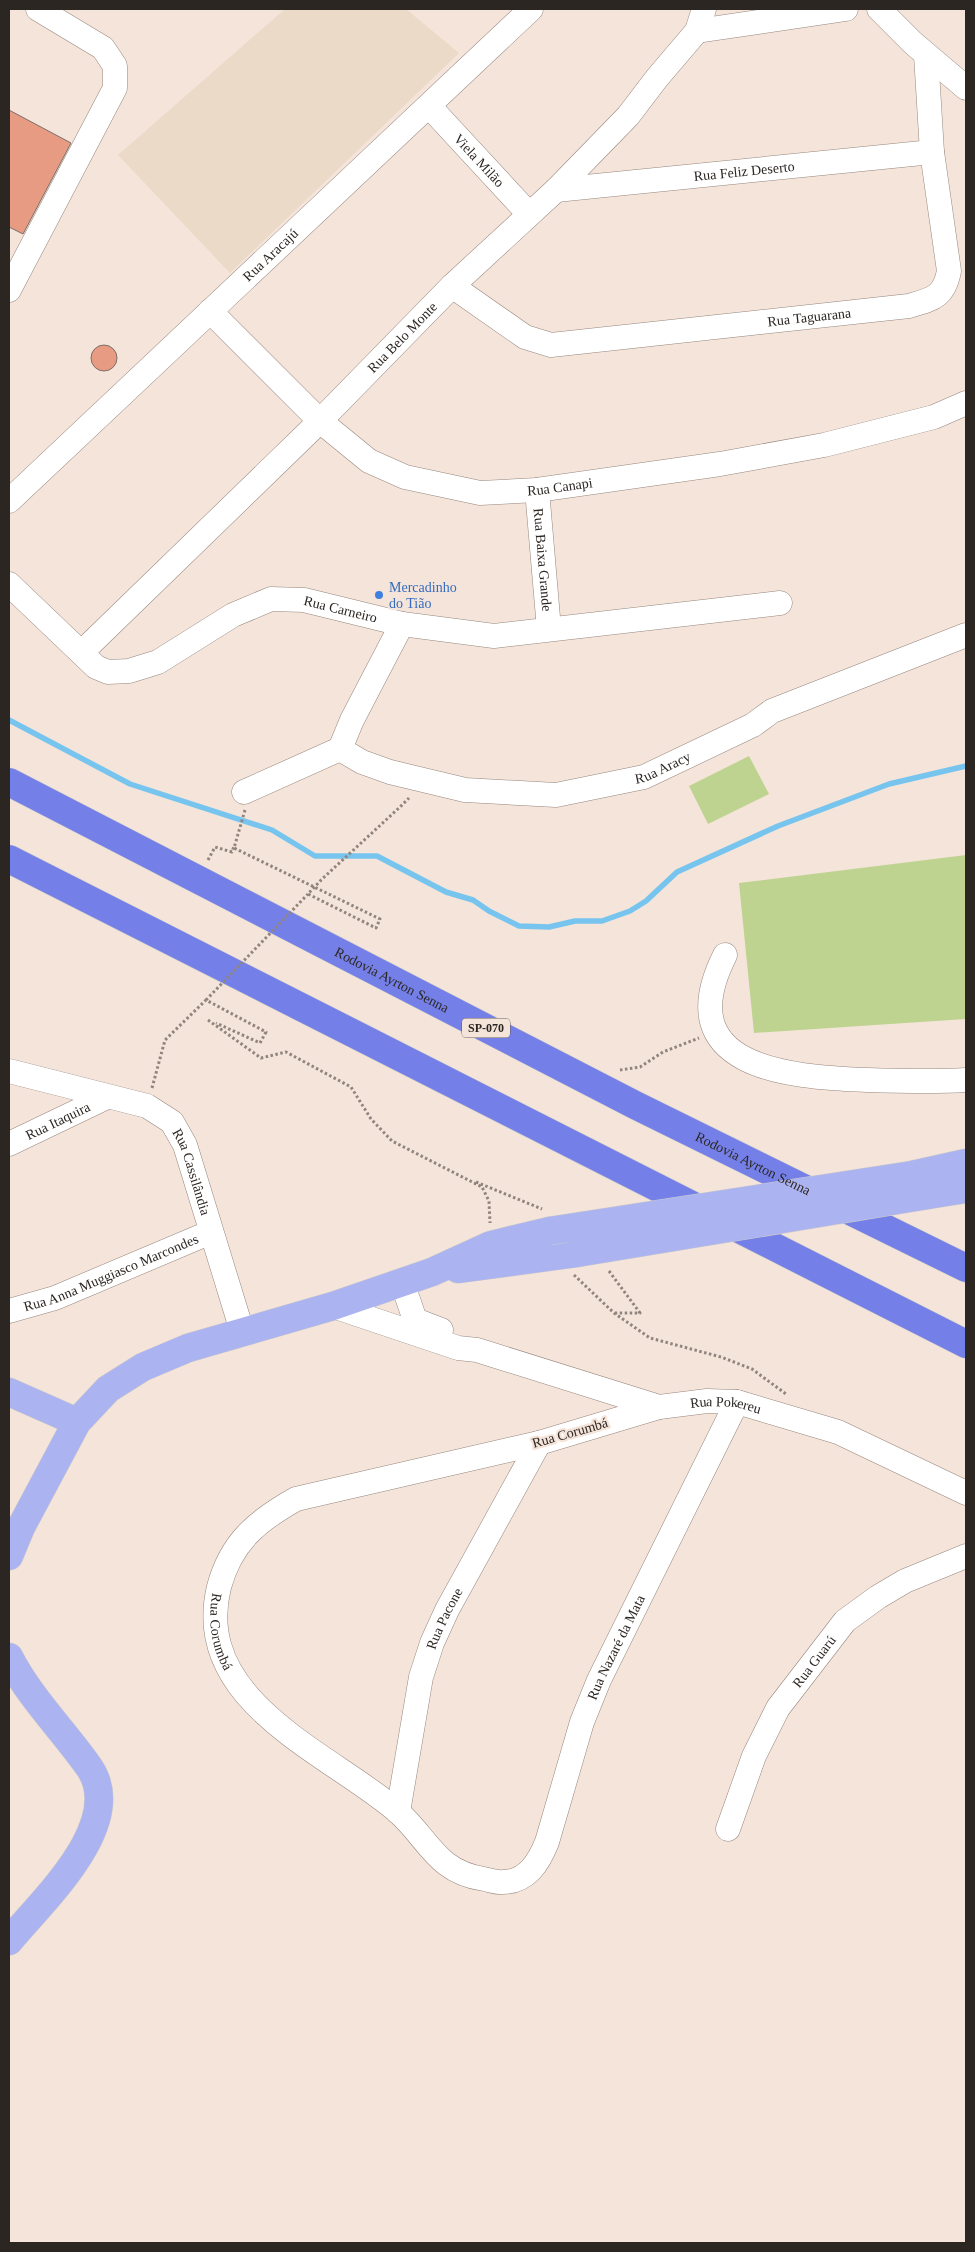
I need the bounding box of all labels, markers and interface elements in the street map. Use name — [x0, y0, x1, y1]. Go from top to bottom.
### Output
street label: Viela Milão — [451, 131, 507, 190]
street label: Rua Feliz Deserto — [693, 158, 795, 184]
street label: Rua Aracajú — [240, 225, 301, 284]
street label: Rua Belo Monte — [364, 299, 440, 375]
street label: Rua Taguarana — [767, 305, 853, 329]
street label: Rua Canapi — [527, 475, 593, 498]
street label: Rua Baixa Grande — [531, 508, 555, 612]
place label: Mercadinho do Tião — [389, 580, 457, 611]
marker: Mercadinho do Tião — [373, 589, 385, 601]
street label: Rua Carneiro — [302, 593, 379, 625]
street label: Rua Aracy — [634, 749, 693, 786]
street label: Rodovia Ayrton Senna — [332, 944, 452, 1016]
road number: SP-070 — [462, 1018, 510, 1038]
street label: Rua Itaquira — [23, 1098, 93, 1142]
street label: Rua Cassilândia — [170, 1126, 214, 1218]
street label: Rodovia Ayrton Senna — [693, 1129, 814, 1198]
street label: Rua Anna Muggiasco Marcondes — [22, 1231, 200, 1314]
street label: Rua Pokereu — [689, 1393, 763, 1416]
street label: Rua Corumbá — [530, 1415, 610, 1451]
street label: Rua Pacone — [423, 1585, 465, 1651]
street label: Rua Corumbá — [208, 1592, 236, 1673]
street label: Rua Nazaré da Mata — [584, 1592, 648, 1702]
street label: Rua Guarú — [789, 1633, 838, 1690]

